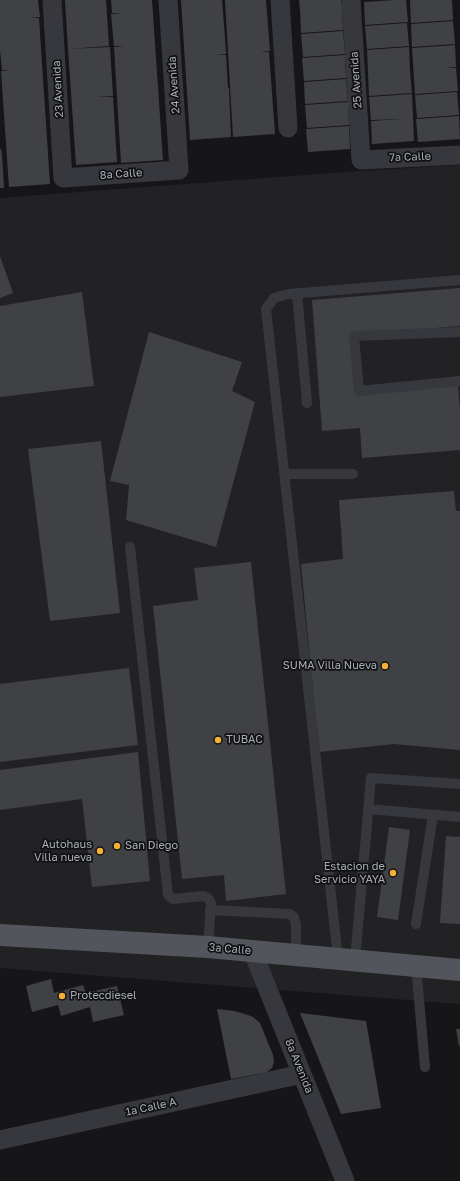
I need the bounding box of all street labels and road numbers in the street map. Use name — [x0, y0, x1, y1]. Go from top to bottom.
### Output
street label: 25 Avenida — [347, 51, 365, 109]
street label: 24 Avenida — [165, 56, 183, 114]
street label: 23 Avenida — [50, 60, 66, 118]
street label: 7a Calle — [389, 150, 431, 164]
street label: 8a Calle — [99, 166, 143, 182]
street label: 3a Calle — [208, 941, 252, 957]
street label: 8a Avenida — [282, 1037, 316, 1095]
street label: 1a Calle A — [124, 1095, 178, 1119]

